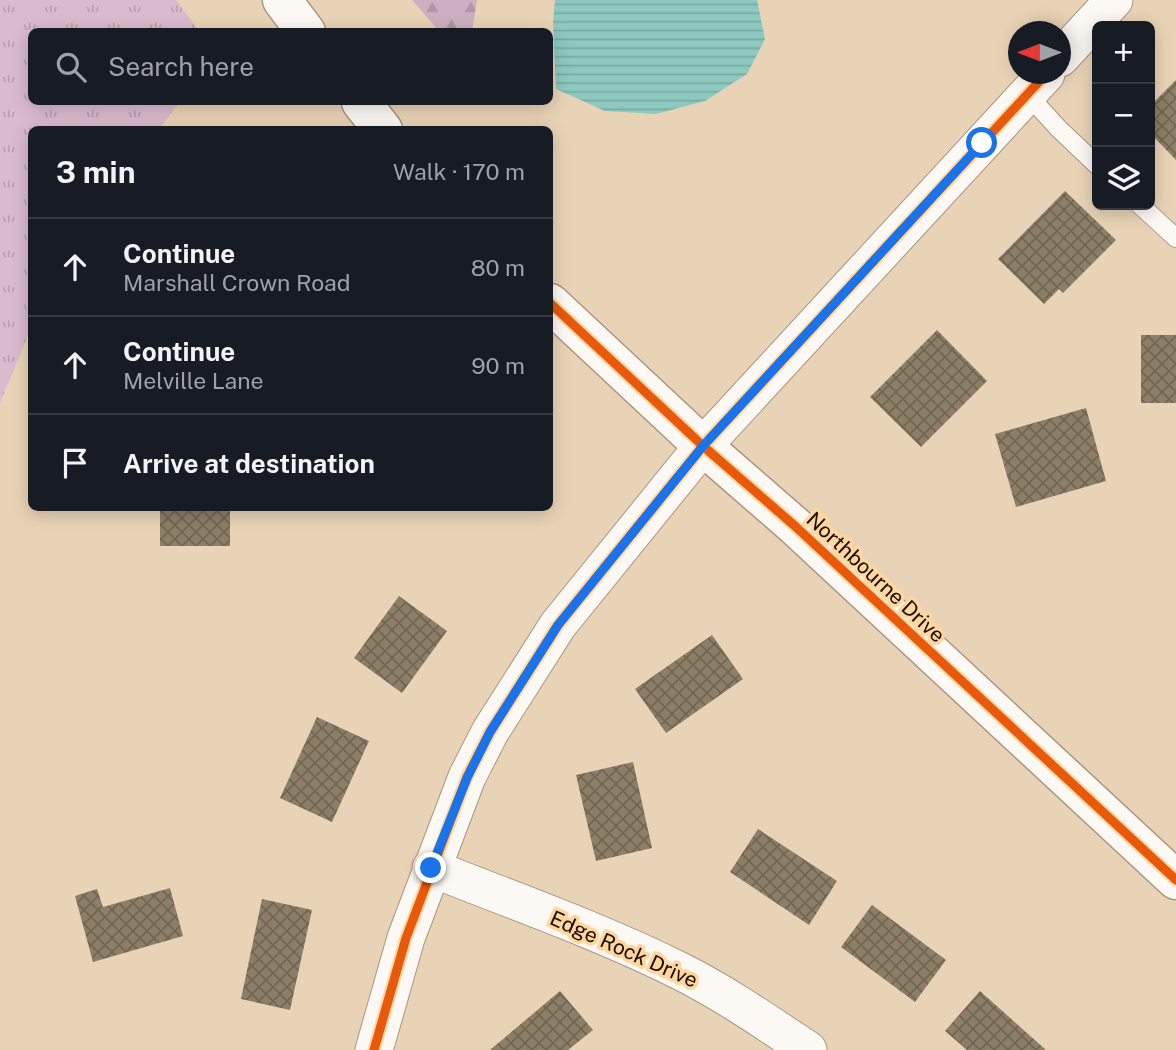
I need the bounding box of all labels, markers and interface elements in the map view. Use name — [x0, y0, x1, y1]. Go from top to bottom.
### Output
north arrow — [1008, 21, 1071, 84]
map controls — [1092, 21, 1155, 210]
button: + — [1092, 21, 1155, 84]
search box — [28, 28, 553, 105]
icon: search — [52, 48, 90, 86]
text: Search here — [108, 51, 254, 82]
button: − — [1092, 84, 1155, 147]
route start — [966, 127, 997, 158]
button: layers — [1092, 147, 1155, 210]
text: 3 min — [56, 154, 135, 190]
text: Walk · 170 m — [393, 158, 525, 185]
text: Continue — [123, 238, 235, 269]
icon: ahead — [56, 248, 94, 286]
text: 80 m — [471, 254, 525, 281]
text: Marshall Crown Road — [123, 269, 350, 296]
text: Continue — [123, 336, 235, 367]
icon: ahead — [56, 346, 94, 384]
text: 90 m — [471, 352, 525, 379]
text: Melville Lane — [123, 367, 264, 394]
icon: arrive — [56, 444, 94, 482]
text: Arrive at destination — [123, 448, 375, 479]
street label: Northbourne Drive — [802, 507, 950, 647]
route end — [415, 852, 446, 883]
street label: Edge Rock Drive — [546, 905, 702, 993]

